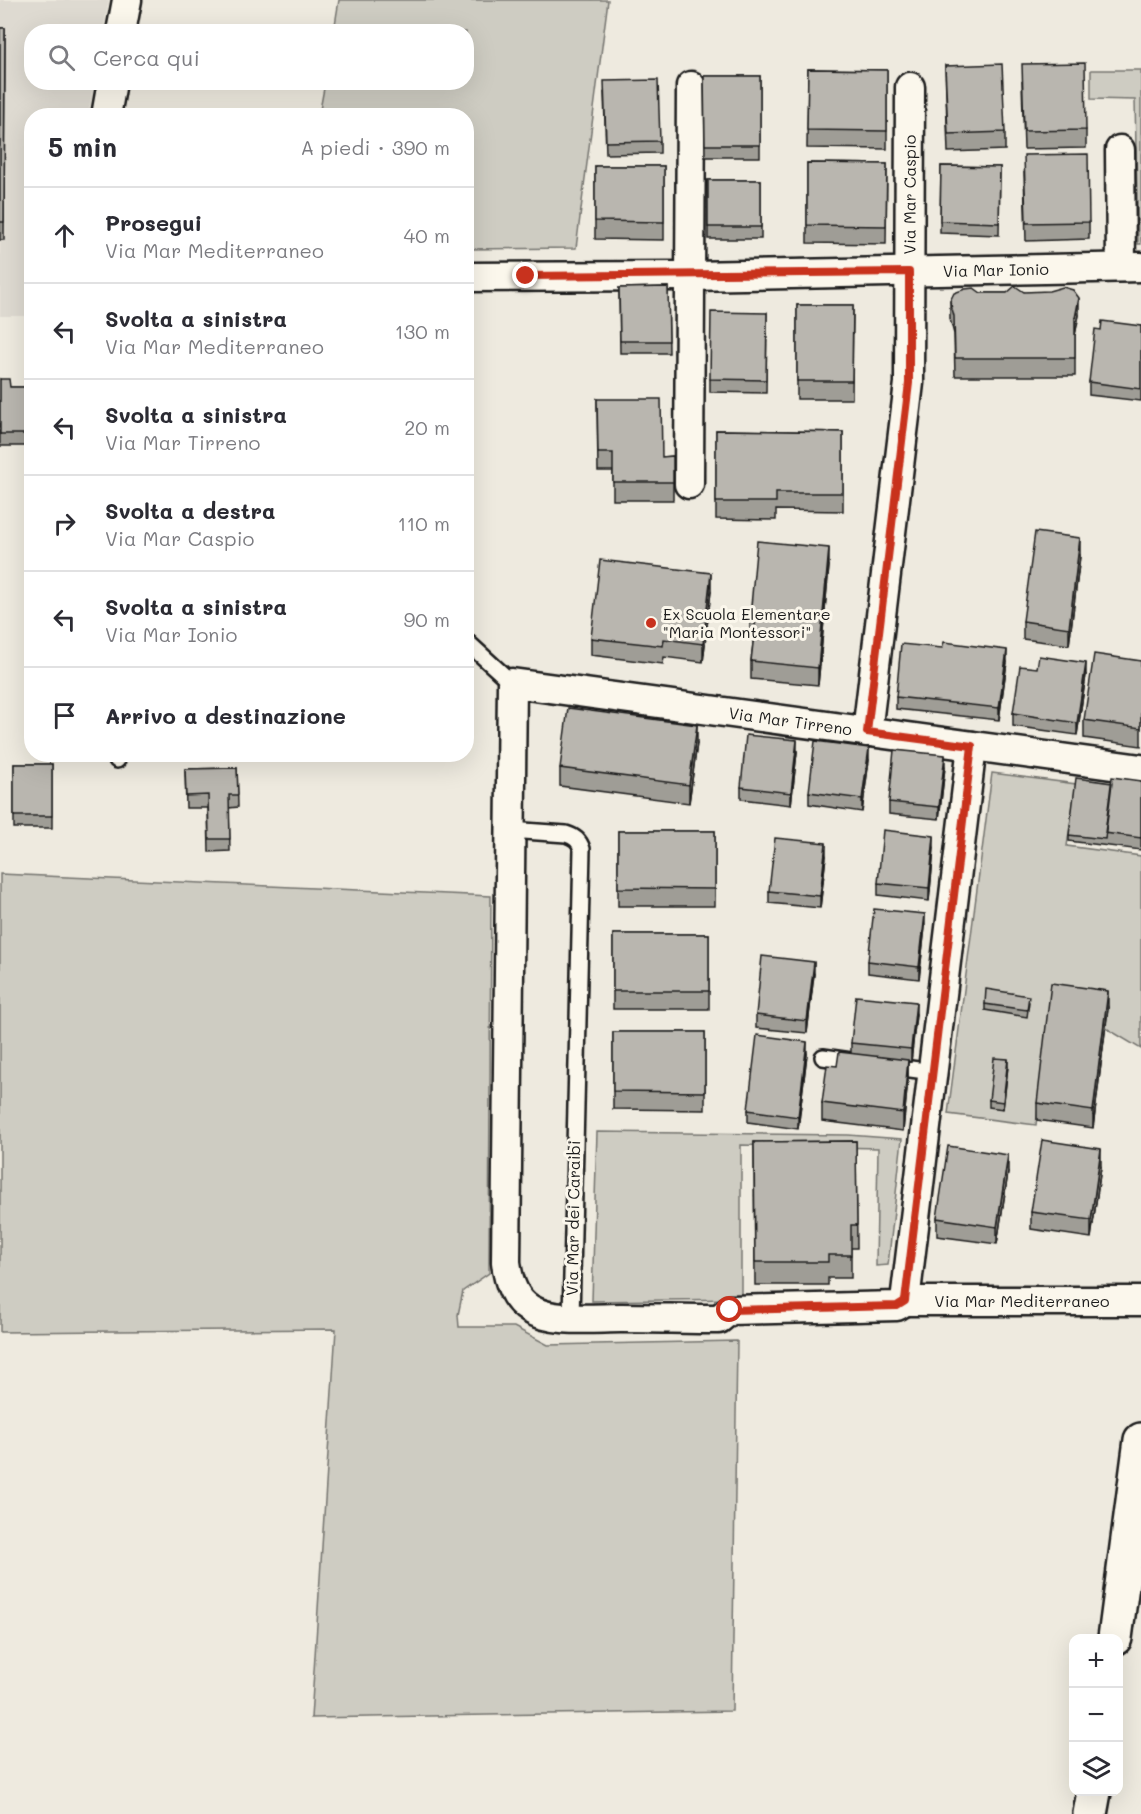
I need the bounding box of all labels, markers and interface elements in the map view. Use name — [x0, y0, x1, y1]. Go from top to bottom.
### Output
search box — [24, 24, 474, 90]
icon: search — [45, 41, 78, 74]
text: Cerca qui — [93, 43, 200, 72]
text: 5 min — [48, 130, 117, 164]
text: A piedi · 390 m — [300, 134, 450, 160]
street label: Via Mar Caspio — [898, 135, 920, 254]
text: Prosegui — [105, 208, 202, 237]
icon: ahead — [48, 219, 81, 252]
text: 40 m — [404, 222, 450, 248]
text: Via Mar Mediterraneo — [105, 237, 324, 263]
street label: Via Mar Ionio — [943, 258, 1049, 281]
route end — [512, 262, 538, 288]
text: Svolta a sinistra — [105, 304, 287, 333]
icon: left — [48, 315, 81, 348]
text: 130 m — [395, 318, 450, 344]
text: Via Mar Mediterraneo — [105, 333, 324, 359]
text: Svolta a sinistra — [105, 400, 287, 429]
icon: left — [48, 411, 81, 444]
text: 20 m — [404, 414, 450, 440]
text: Via Mar Tirreno — [105, 429, 260, 455]
text: Svolta a destra — [105, 496, 275, 525]
icon: right — [48, 507, 81, 540]
text: 110 m — [397, 510, 450, 536]
text: Via Mar Caspio — [105, 525, 254, 551]
text: Svolta a sinistra — [105, 592, 287, 621]
icon: left — [48, 603, 81, 636]
place label: Ex Scuola Elementare "Maria Montessori" — [663, 603, 831, 642]
text: 90 m — [404, 606, 450, 632]
marker: Ex Scuola Elementare "Maria Montessori" — [644, 616, 658, 630]
text: Via Mar Ionio — [105, 621, 237, 647]
icon: arrive — [48, 699, 81, 732]
text: Arrivo a destinazione — [105, 701, 346, 730]
street label: Via Mar Tirreno — [727, 702, 853, 739]
street label: Via Mar dei Caraibi — [561, 1140, 584, 1296]
street label: Via Mar Mediterraneo — [934, 1290, 1110, 1311]
route start — [716, 1296, 742, 1322]
map controls — [1069, 1634, 1123, 1796]
button: + — [1069, 1634, 1123, 1688]
button: − — [1069, 1688, 1123, 1742]
button: layers — [1069, 1742, 1123, 1796]

